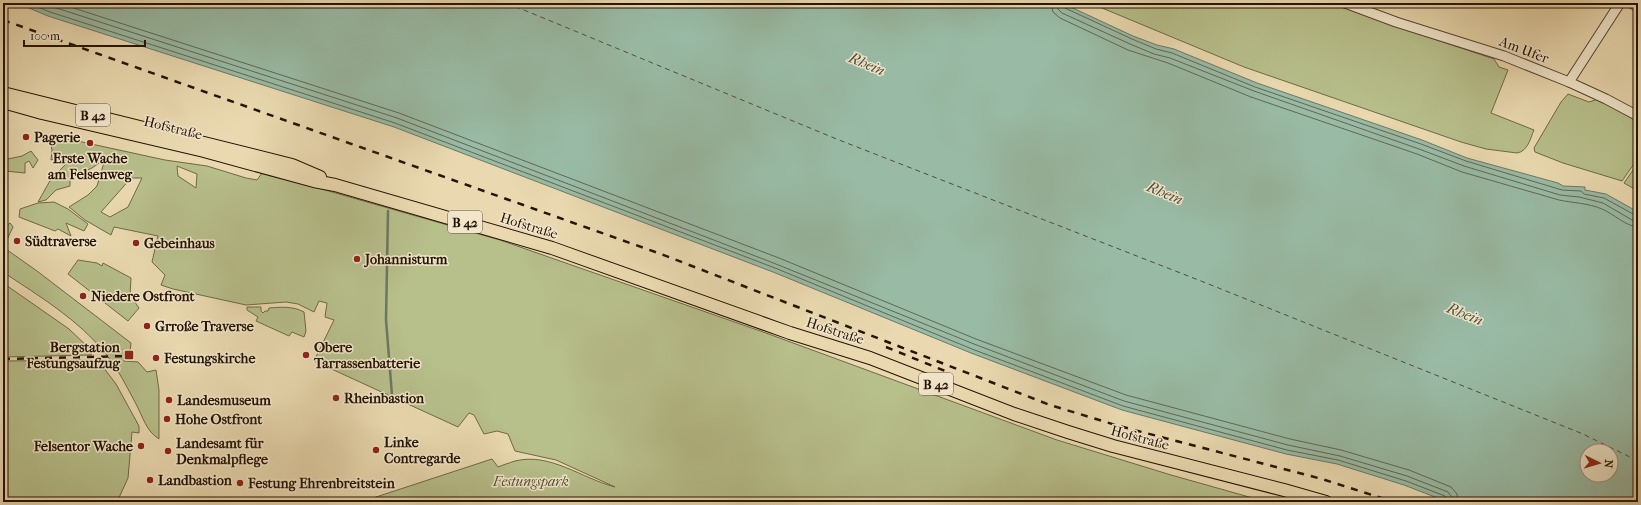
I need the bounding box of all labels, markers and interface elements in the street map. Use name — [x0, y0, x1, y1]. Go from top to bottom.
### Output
scale bar — [24, 22, 145, 48]
text: 100 m — [30, 29, 60, 43]
street label: Am Ufer — [1496, 32, 1551, 67]
water label: Rhein — [845, 48, 888, 80]
road number: B 42 — [76, 104, 110, 126]
street label: Hofstraße — [142, 113, 204, 143]
place label: Pagerie — [34, 129, 80, 146]
marker: Pagerie — [21, 132, 31, 142]
marker: Erste Wache am Felsenweg — [85, 138, 95, 148]
place label: Erste Wache am Felsenweg — [48, 150, 132, 183]
water label: Rhein — [1143, 177, 1186, 209]
street label: Hofstraße — [498, 209, 560, 243]
road number: B 42 — [448, 211, 482, 233]
place label: Südtraverse — [25, 233, 97, 250]
place label: Gebeinhaus — [144, 235, 216, 252]
marker: Südtraverse — [12, 236, 22, 246]
marker: Gebeinhaus — [131, 238, 141, 248]
place label: Johannisturm — [363, 251, 448, 268]
marker: Johannisturm — [352, 254, 362, 264]
place label: Niedere Ostfront — [91, 288, 196, 305]
marker: Niedere Ostfront — [78, 291, 88, 301]
water label: Rhein — [1443, 298, 1486, 329]
street label: Hofstraße — [804, 314, 866, 348]
place label: Grroße Traverse — [155, 318, 254, 335]
marker: Grroße Traverse — [142, 321, 152, 331]
place label: Bergstation Festungsaufzug — [25, 339, 121, 372]
place label: Obere Tarrassenbatterie — [313, 339, 420, 372]
marker: Bergstation Festungsaufzug — [123, 349, 135, 361]
place label: Festungskirche — [163, 350, 255, 367]
marker: Obere Tarrassenbatterie — [301, 350, 311, 360]
marker: Festungskirche — [151, 353, 161, 363]
road number: B 42 — [919, 373, 953, 395]
place label: Rheinbastion — [344, 390, 425, 407]
place label: Landesmuseum — [177, 392, 271, 409]
marker: Rheinbastion — [331, 393, 341, 403]
marker: Landesmuseum — [164, 395, 174, 405]
place label: Hohe Ostfront — [175, 411, 263, 428]
marker: Hohe Ostfront — [162, 414, 172, 424]
street label: Hofstraße — [1109, 422, 1171, 454]
place label: Linke Contregarde — [384, 434, 461, 467]
place label: Landesamt für Denkmalpflege — [176, 435, 268, 468]
place label: Felsentor Wache — [33, 438, 133, 455]
marker: Felsentor Wache — [136, 441, 146, 451]
north arrow — [1579, 443, 1619, 483]
marker: Linke Contregarde — [371, 445, 381, 455]
marker: Landesamt für Denkmalpflege — [163, 446, 173, 456]
text: N — [1602, 459, 1615, 469]
place label: Landbastion — [158, 472, 233, 489]
park label: Festungspark — [492, 473, 569, 490]
marker: Landbastion — [145, 475, 155, 485]
place label: Festung Ehrenbreitstein — [247, 475, 396, 492]
marker: Festung Ehrenbreitstein — [235, 478, 245, 488]

